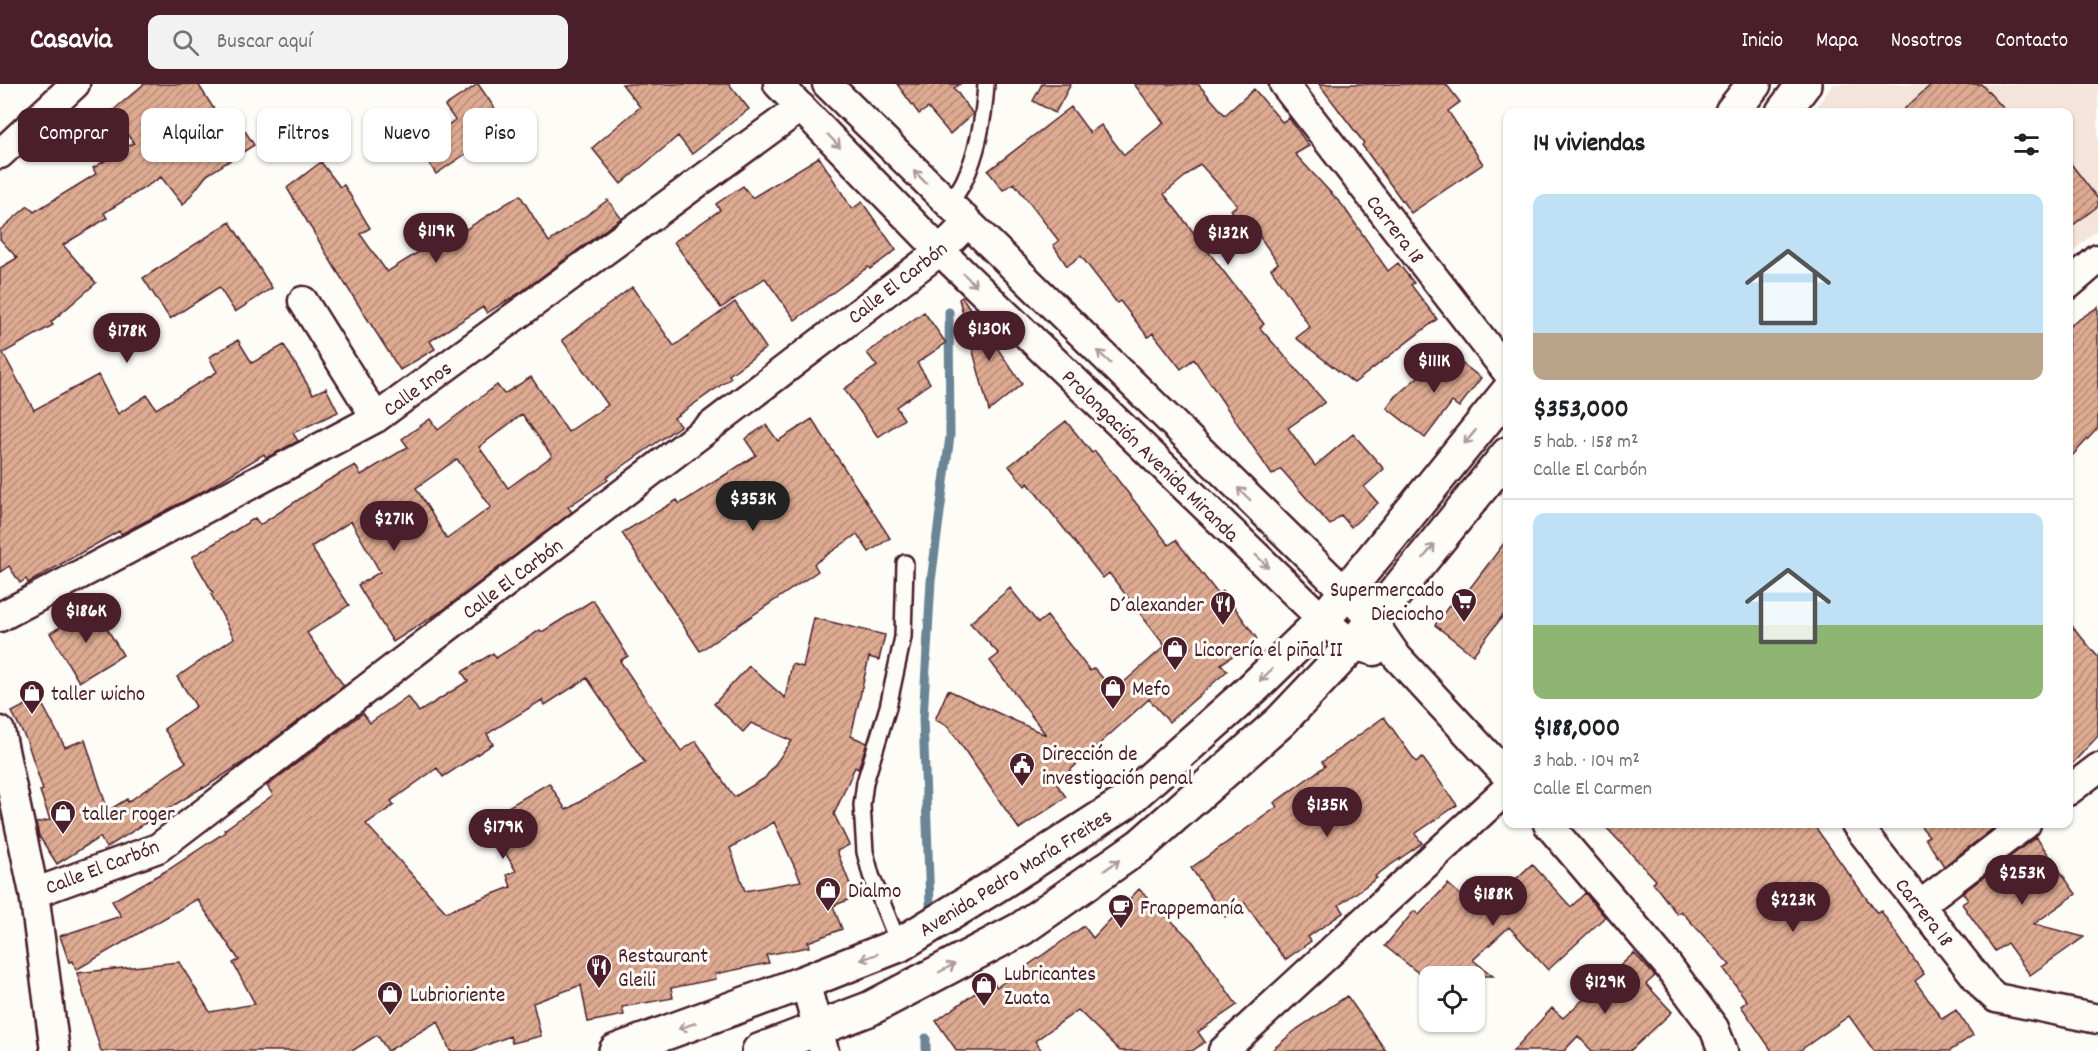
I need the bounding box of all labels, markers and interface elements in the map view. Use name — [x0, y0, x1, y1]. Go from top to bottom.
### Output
search box — [148, 15, 568, 69]
text: Casavia — [30, 22, 112, 62]
icon: search — [169, 26, 202, 59]
text: Buscar aquí — [217, 27, 312, 58]
text: Inicio — [1741, 27, 1783, 57]
text: Mapa — [1816, 27, 1858, 57]
text: Nosotros — [1891, 27, 1962, 57]
text: Contacto — [1995, 27, 2068, 57]
chip: Comprar — [18, 108, 129, 162]
chip: Alquilar — [141, 108, 245, 162]
chip: Filtros — [257, 108, 351, 162]
chip: Nuevo — [363, 108, 451, 162]
chip: Piso — [463, 108, 537, 162]
text: 14 viviendas — [1533, 126, 1645, 163]
icon: filters — [2010, 128, 2043, 161]
one-way arrow — [826, 133, 841, 148]
one-way arrow — [913, 169, 928, 184]
street label: Carrera 18 — [1357, 190, 1430, 272]
pin: $119K — [394, 213, 478, 264]
pin: $132K — [1186, 215, 1270, 266]
text: $119K — [417, 218, 455, 246]
text: $132K — [1207, 220, 1249, 248]
icon: home — [1734, 233, 1842, 341]
street label: Calle El Carbón — [842, 236, 955, 333]
one-way arrow — [962, 273, 977, 287]
pin: $130K — [947, 311, 1031, 362]
pin: $178K — [85, 313, 169, 364]
text: $130K — [967, 316, 1011, 344]
text: $178K — [107, 318, 147, 346]
pin: $111K — [1392, 343, 1476, 394]
text: $111K — [1418, 348, 1450, 376]
one-way arrow — [1097, 350, 1112, 365]
street label: Calle Inos — [378, 355, 459, 426]
street label: Prolongación Avenida Miranda — [1053, 364, 1245, 551]
text: $353,000 — [1533, 392, 1629, 429]
one-way arrow — [1463, 429, 1477, 444]
text: 5 hab. · 158 m² — [1533, 429, 1638, 457]
text: Calle El Carbón — [1533, 457, 1647, 485]
pin: $353K — [711, 481, 795, 532]
text: $353K — [730, 486, 776, 514]
one-way arrow — [1236, 486, 1251, 501]
pin: $271K — [352, 501, 436, 552]
text: $271K — [374, 506, 414, 534]
street label: Calle El Carbón — [457, 532, 571, 628]
one-way arrow — [1423, 543, 1436, 559]
icon: home — [1734, 552, 1842, 660]
one-way arrow — [1254, 554, 1269, 568]
place label: Supermercado Dieciocho — [1330, 577, 1444, 631]
supermarket icon: Supermercado Dieciocho — [1449, 586, 1479, 624]
restaurant icon: D´alexander — [1208, 589, 1238, 627]
place label: D´alexander — [1110, 592, 1204, 622]
pin: $186K — [44, 593, 128, 644]
text: $186K — [65, 598, 107, 626]
shop icon: Licorería el piñal II — [1160, 634, 1190, 672]
place label: Licorería el piñal II — [1194, 637, 1343, 667]
one-way arrow — [1259, 668, 1274, 683]
shop icon: Mefo — [1098, 673, 1128, 711]
place label: Mefo — [1132, 676, 1170, 706]
shop icon: taller wicho — [17, 678, 47, 716]
place label: taller wicho — [51, 681, 145, 711]
text: $188,000 — [1533, 711, 1620, 748]
place label: Dirección de investigación penal — [1042, 741, 1193, 795]
text: 3 hab. · 104 m² — [1533, 748, 1640, 776]
public building icon: Dirección de investigación penal — [1007, 750, 1037, 788]
text: Calle El Carmen — [1533, 776, 1652, 804]
pin: $135K — [1285, 787, 1369, 838]
text: $135K — [1306, 792, 1348, 820]
shop icon: taller roger — [48, 798, 78, 836]
place label: taller roger — [82, 801, 175, 831]
street label: Avenida Pedro María Freites — [914, 803, 1119, 946]
pin: $179K — [461, 809, 545, 860]
text: $179K — [483, 814, 523, 842]
street label: Calle El Carbón — [42, 833, 164, 904]
pin: $253K — [1980, 855, 2064, 906]
one-way arrow — [1103, 859, 1119, 871]
text: $253K — [1999, 860, 2045, 888]
street label: Carrera 18 — [1886, 873, 1959, 955]
shop icon: Dialmo — [813, 875, 843, 913]
pin: $188K — [1451, 876, 1535, 927]
place label: Dialmo — [848, 878, 901, 908]
text: $188K — [1473, 881, 1513, 909]
pin: $223K — [1751, 882, 1835, 933]
text: $223K — [1770, 887, 1816, 915]
cafe icon: Frappemanía — [1106, 892, 1136, 930]
place label: Frappemanía — [1140, 895, 1244, 925]
place label: Restaurant Gleili — [618, 943, 708, 997]
restaurant icon: Restaurant Gleili — [584, 952, 614, 990]
one-way arrow — [860, 952, 879, 963]
place label: Lubricantes Zuata — [1004, 961, 1096, 1015]
one-way arrow — [937, 962, 955, 973]
pin: $129K — [1563, 964, 1647, 1015]
map controls — [1419, 966, 1485, 1032]
button: locate — [1419, 966, 1485, 1032]
text: $129K — [1584, 969, 1626, 997]
shop icon: Lubricantes Zuata — [969, 970, 999, 1008]
shop icon: Lubrioriente — [375, 979, 405, 1017]
place label: Lubrioriente — [410, 982, 505, 1012]
one-way arrow — [678, 1021, 697, 1032]

